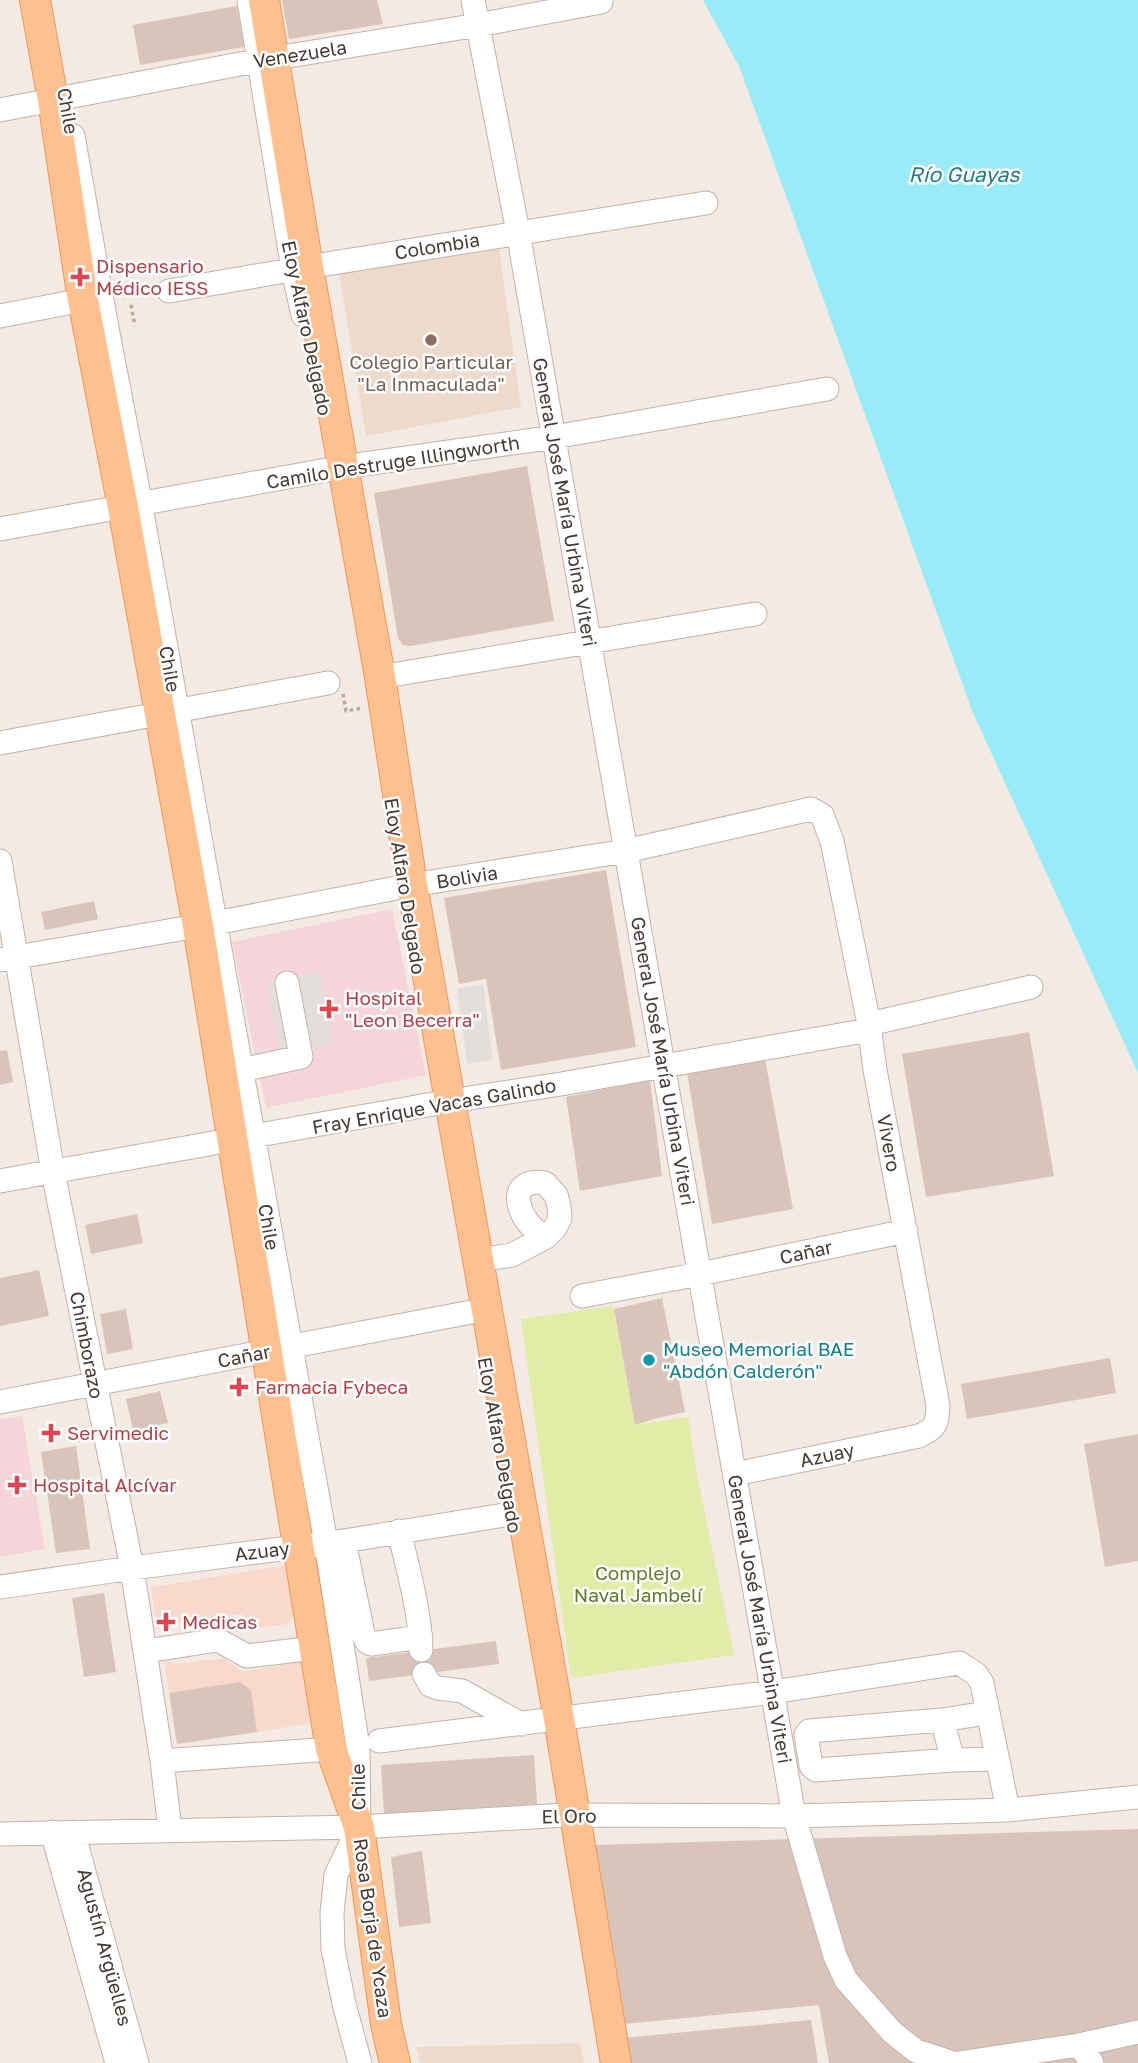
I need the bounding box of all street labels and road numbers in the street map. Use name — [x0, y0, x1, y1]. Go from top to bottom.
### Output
street label: Venezuela — [252, 35, 348, 72]
street label: Chile — [53, 86, 84, 136]
street label: Colombia — [393, 227, 481, 264]
street label: Eloy Alfaro Delgado — [278, 238, 337, 418]
street label: General José María Urbina Viteri — [529, 356, 602, 648]
street label: Camilo Destruge Illingworth — [265, 430, 521, 493]
street label: Chile — [155, 644, 186, 694]
street label: Eloy Alfaro Delgado — [380, 796, 431, 976]
street label: Bolivia — [435, 860, 499, 893]
street label: General José María Urbina Viteri — [627, 915, 700, 1207]
street label: Fray Enrique Vacas Galindo — [310, 1073, 558, 1138]
street label: Vivero — [873, 1112, 906, 1173]
street label: Chile — [254, 1202, 285, 1252]
street label: Cañar — [777, 1235, 835, 1268]
street label: Chimborazo — [66, 1289, 109, 1400]
street label: Cañar — [215, 1339, 273, 1372]
street label: Eloy Alfaro Delgado — [474, 1355, 527, 1535]
street label: Azuay — [798, 1437, 857, 1471]
street label: General José María Urbina Viteri — [724, 1473, 797, 1765]
street label: Azuay — [233, 1536, 291, 1565]
street label: Chile — [346, 1764, 369, 1811]
street label: El Oro — [541, 1804, 597, 1827]
street label: Rosa Borja de Ycaza — [349, 1837, 398, 2019]
street label: Agustín Argüelles — [73, 1866, 138, 2028]

